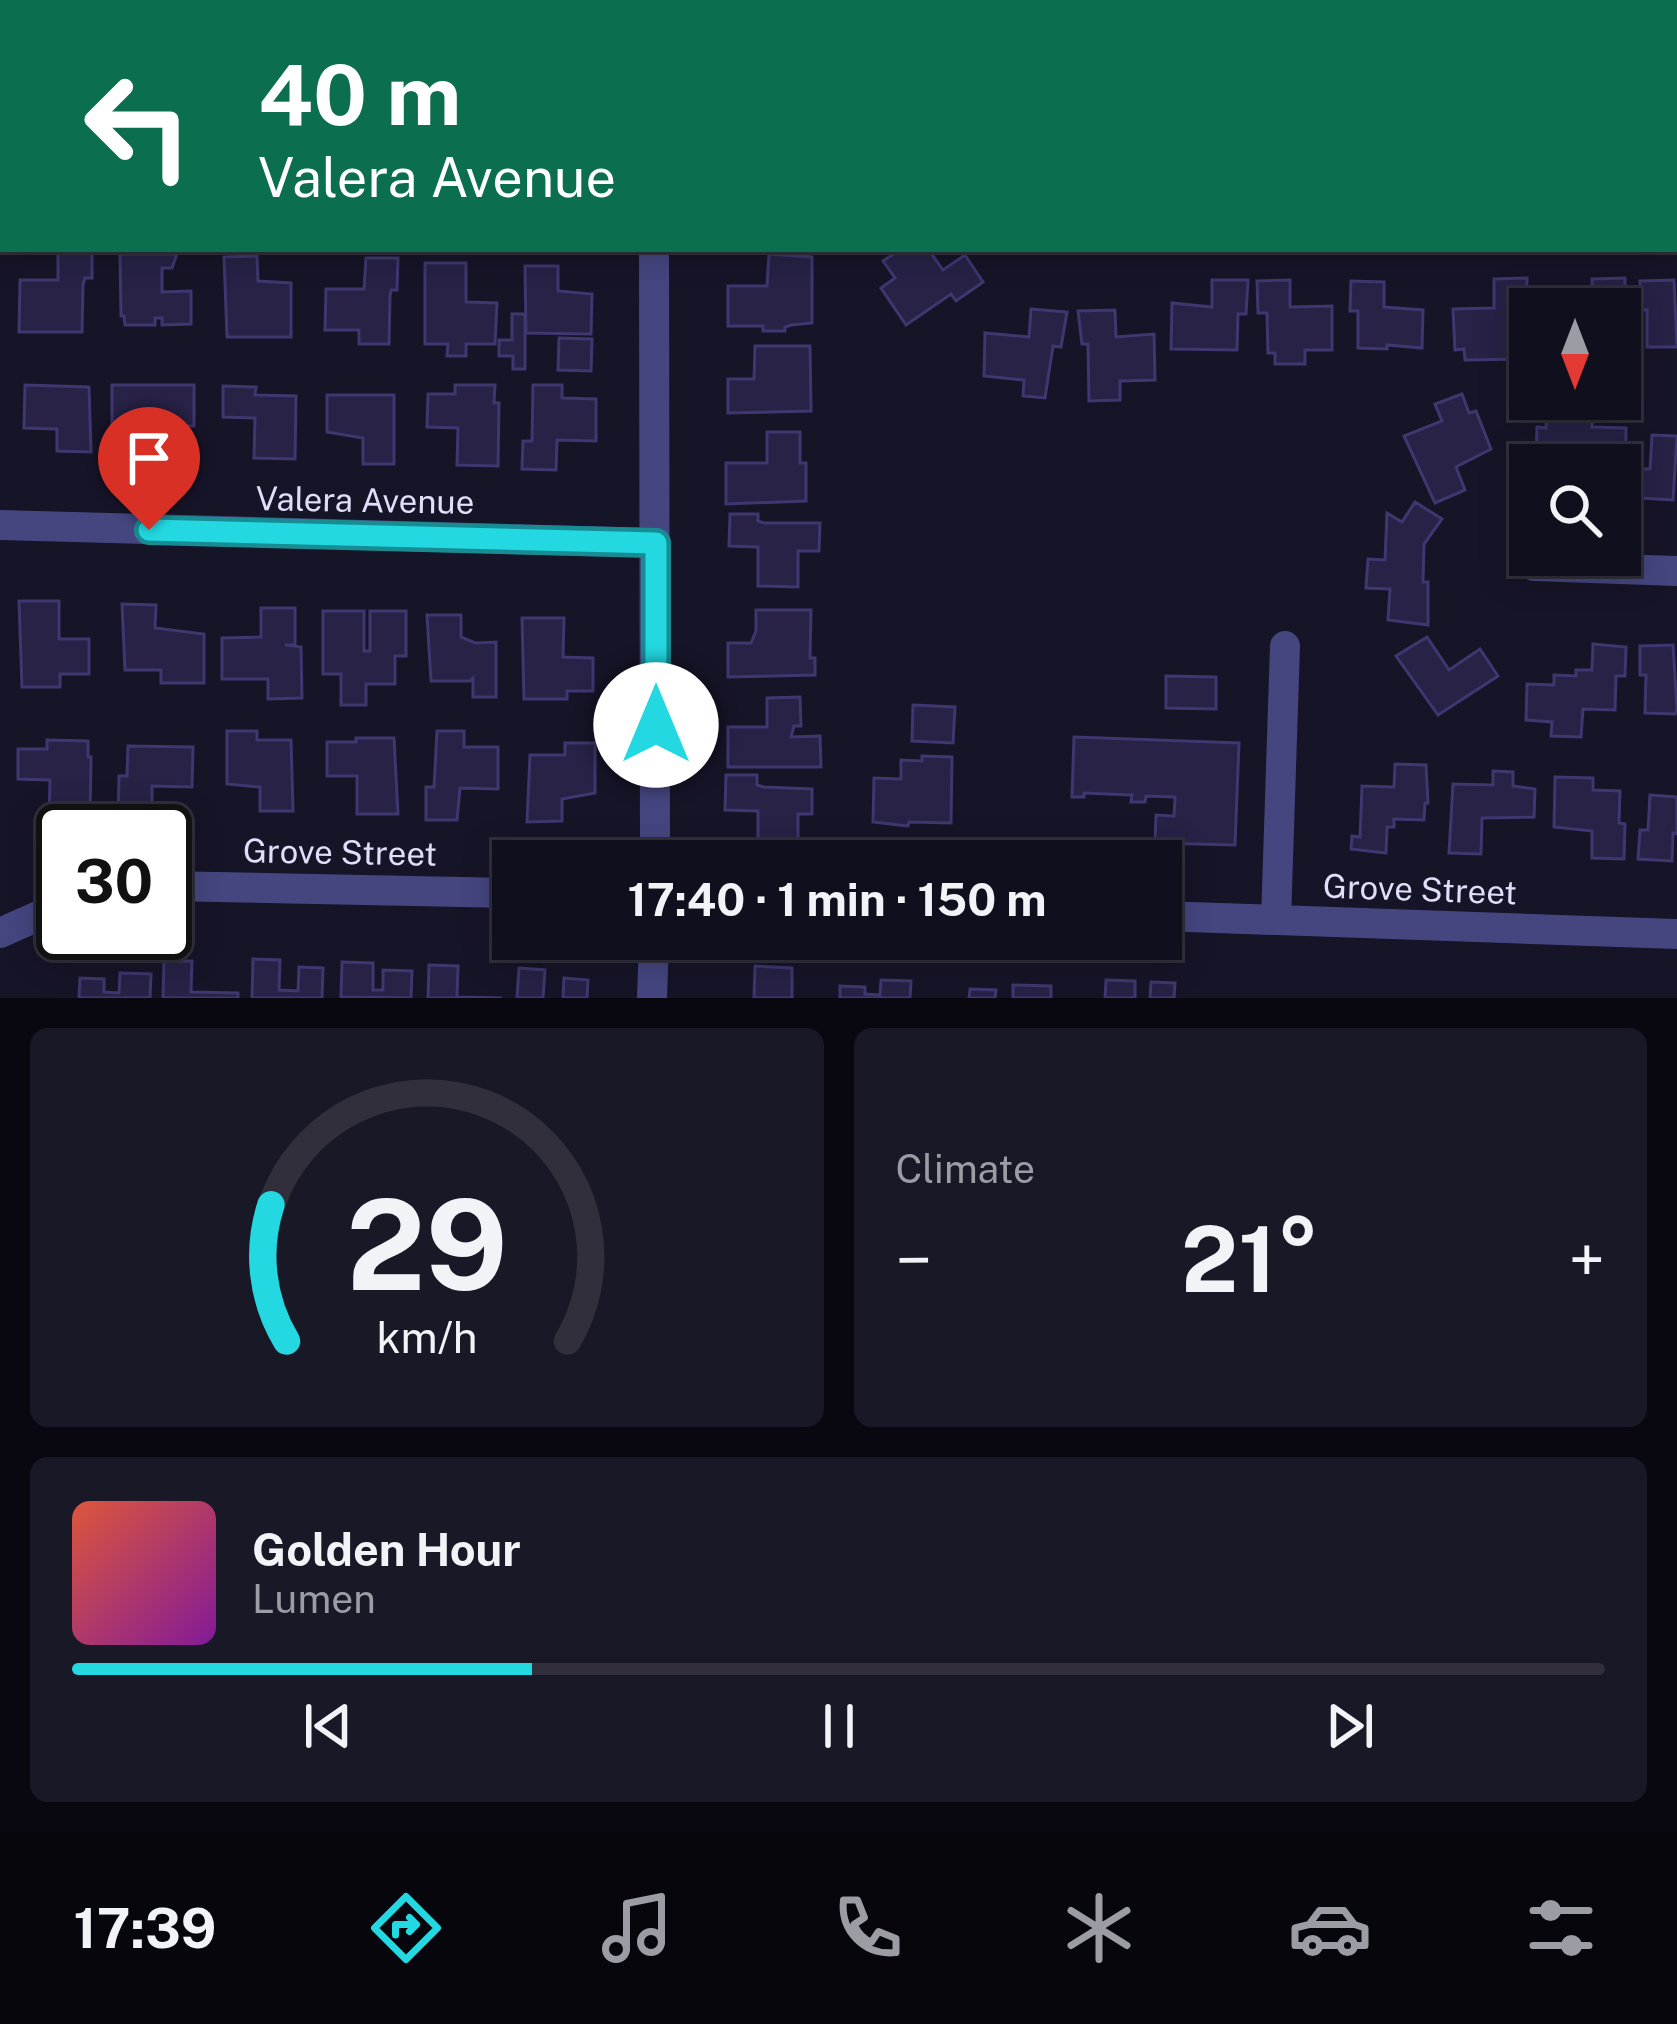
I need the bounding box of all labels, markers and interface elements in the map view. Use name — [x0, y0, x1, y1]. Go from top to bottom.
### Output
text: 40 m — [258, 45, 461, 144]
icon: left — [60, 48, 216, 204]
text: Valera Avenue — [258, 146, 616, 209]
north arrow — [1509, 288, 1641, 420]
map controls — [1509, 288, 1641, 576]
pin — [98, 407, 200, 530]
icon: arrive — [116, 425, 182, 491]
button: search — [1509, 444, 1641, 576]
street label: Valera Avenue — [255, 479, 475, 521]
position arrow — [593, 662, 719, 788]
speed limit sign: 30 — [36, 804, 192, 960]
street label: Grove Street — [243, 831, 437, 873]
street label: Grove Street — [1322, 867, 1518, 911]
text: 17:40 · 1 min · 150 m — [627, 873, 1047, 926]
text: Climate — [896, 1146, 1035, 1192]
text: 29 — [346, 1171, 507, 1318]
text: 21° — [1181, 1206, 1319, 1312]
text: − — [896, 1221, 932, 1299]
text: + — [1568, 1221, 1605, 1299]
text: km/h — [376, 1311, 477, 1362]
text: Golden Hour — [252, 1523, 521, 1576]
text: Lumen — [252, 1576, 376, 1622]
icon: previous — [295, 1693, 361, 1759]
icon: pause — [806, 1693, 872, 1759]
icon: next — [1317, 1693, 1383, 1759]
icon: directions — [364, 1886, 448, 1970]
icon: music — [595, 1886, 679, 1970]
icon: phone — [826, 1886, 910, 1970]
icon: climate — [1057, 1886, 1141, 1970]
icon: car — [1288, 1886, 1372, 1970]
icon: filters — [1519, 1886, 1603, 1970]
text: 17:39 — [74, 1897, 216, 1960]

